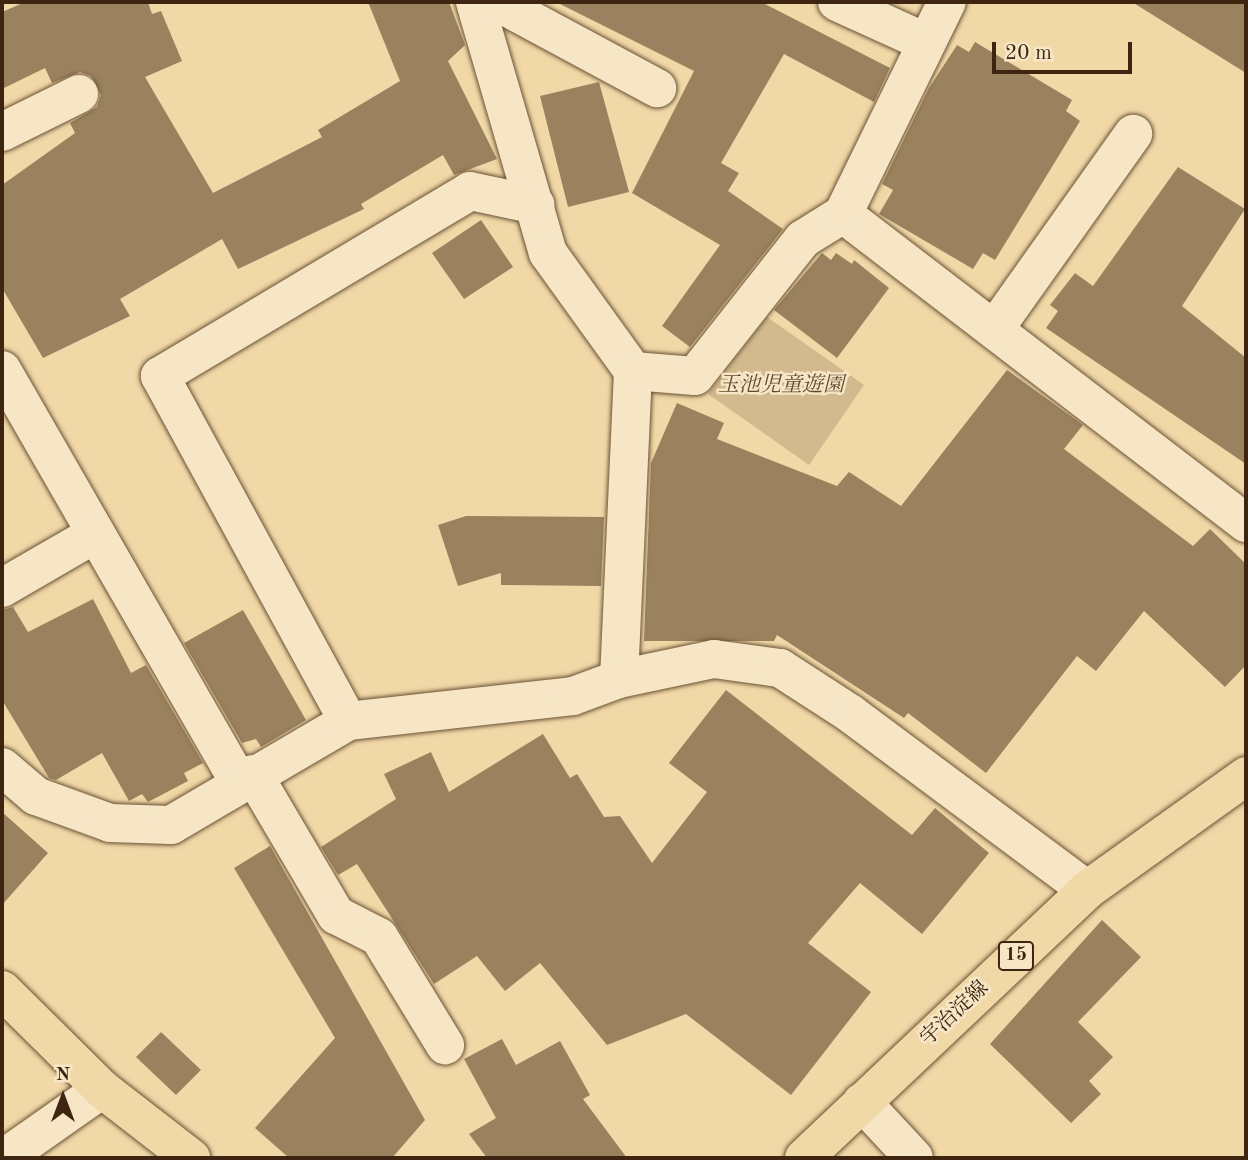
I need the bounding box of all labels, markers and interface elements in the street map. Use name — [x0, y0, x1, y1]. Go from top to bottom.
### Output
scale bar — [996, 28, 1136, 72]
text: 20 m — [1005, 43, 1052, 64]
park label: 玉池児童遊園 — [718, 373, 844, 399]
road number: 15 — [997, 940, 1035, 972]
street label: 宇治淀線 — [916, 976, 994, 1052]
north arrow — [28, 1062, 98, 1132]
text: N — [56, 1066, 70, 1085]

